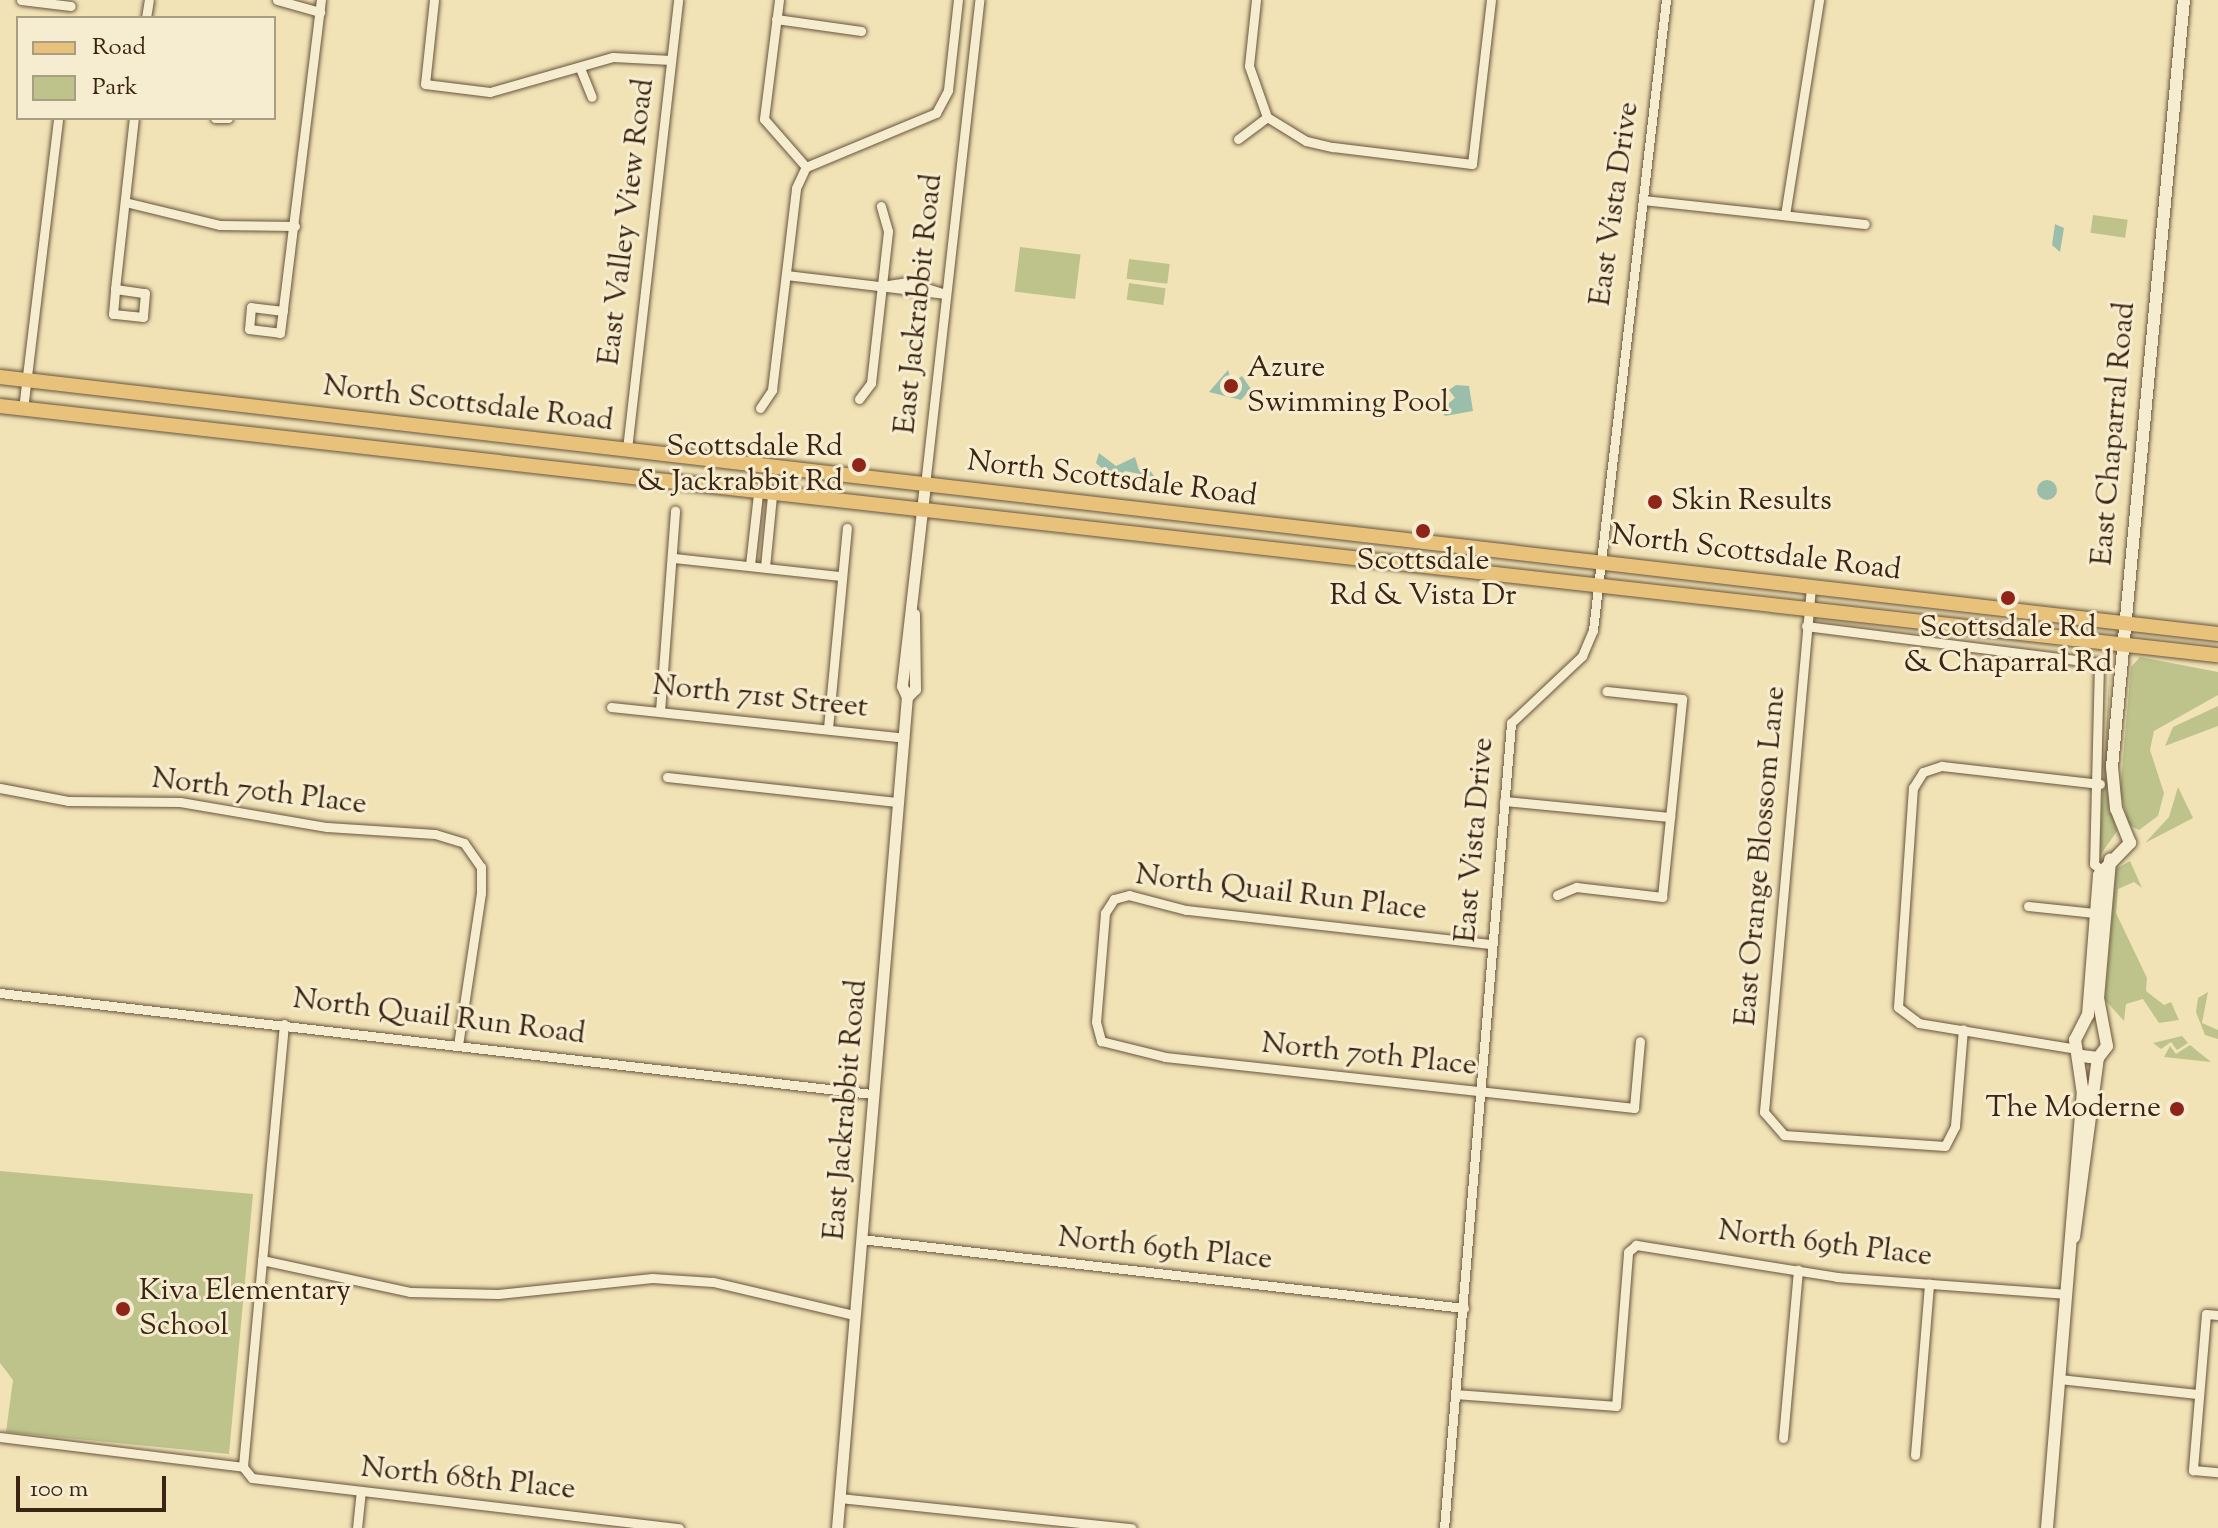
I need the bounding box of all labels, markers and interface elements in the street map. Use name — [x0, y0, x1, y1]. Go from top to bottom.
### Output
legend — [16, 16, 276, 120]
text: Road — [92, 31, 146, 65]
text: Park — [92, 71, 138, 105]
street label: East Valley View Road — [593, 77, 663, 367]
street label: East Vista Drive — [1584, 100, 1648, 308]
street label: East Jackrabbit Road — [888, 172, 952, 436]
street label: East Chaparral Road — [2086, 301, 2144, 567]
place label: Azure Swimming Pool — [1247, 351, 1449, 422]
street label: North Scottsdale Road — [321, 369, 615, 441]
marker: Azure Swimming Pool — [1222, 377, 1240, 395]
place label: Scottsdale Rd & Jackrabbit Rd — [637, 430, 843, 500]
street label: North Scottsdale Road — [965, 444, 1259, 516]
marker: Scottsdale Rd & Jackrabbit Rd — [850, 456, 868, 474]
place label: Skin Results — [1671, 484, 1832, 520]
marker: Skin Results — [1646, 493, 1664, 511]
street label: North Scottsdale Road — [1609, 518, 1903, 590]
marker: Scottsdale Rd & Vista Dr — [1414, 522, 1432, 540]
place label: Scottsdale Rd & Vista Dr — [1329, 544, 1517, 614]
marker: Scottsdale Rd & Chaparral Rd — [1999, 589, 2017, 607]
place label: Scottsdale Rd & Chaparral Rd — [1904, 611, 2112, 682]
street label: North 71st Street — [650, 669, 870, 727]
street label: East Orange Blossom Lane — [1729, 685, 1795, 1027]
street label: East Vista Drive — [1449, 736, 1503, 944]
street label: North 70th Place — [150, 762, 368, 824]
street label: North Quail Run Place — [1133, 858, 1429, 930]
street label: East Jackrabbit Road — [818, 978, 876, 1242]
street label: North Quail Run Road — [291, 982, 587, 1054]
street label: North 70th Place — [1260, 1027, 1478, 1085]
place label: The Moderne — [1985, 1091, 2161, 1127]
marker: The Moderne — [2168, 1100, 2186, 1118]
street label: North 69th Place — [1716, 1214, 1934, 1276]
street label: North 69th Place — [1056, 1221, 1274, 1279]
place label: Kiva Elementary School — [139, 1274, 351, 1344]
marker: Kiva Elementary School — [114, 1300, 132, 1318]
street label: North 68th Place — [359, 1451, 577, 1509]
scale bar — [20, 1460, 170, 1510]
text: 100 m — [30, 1473, 88, 1507]

